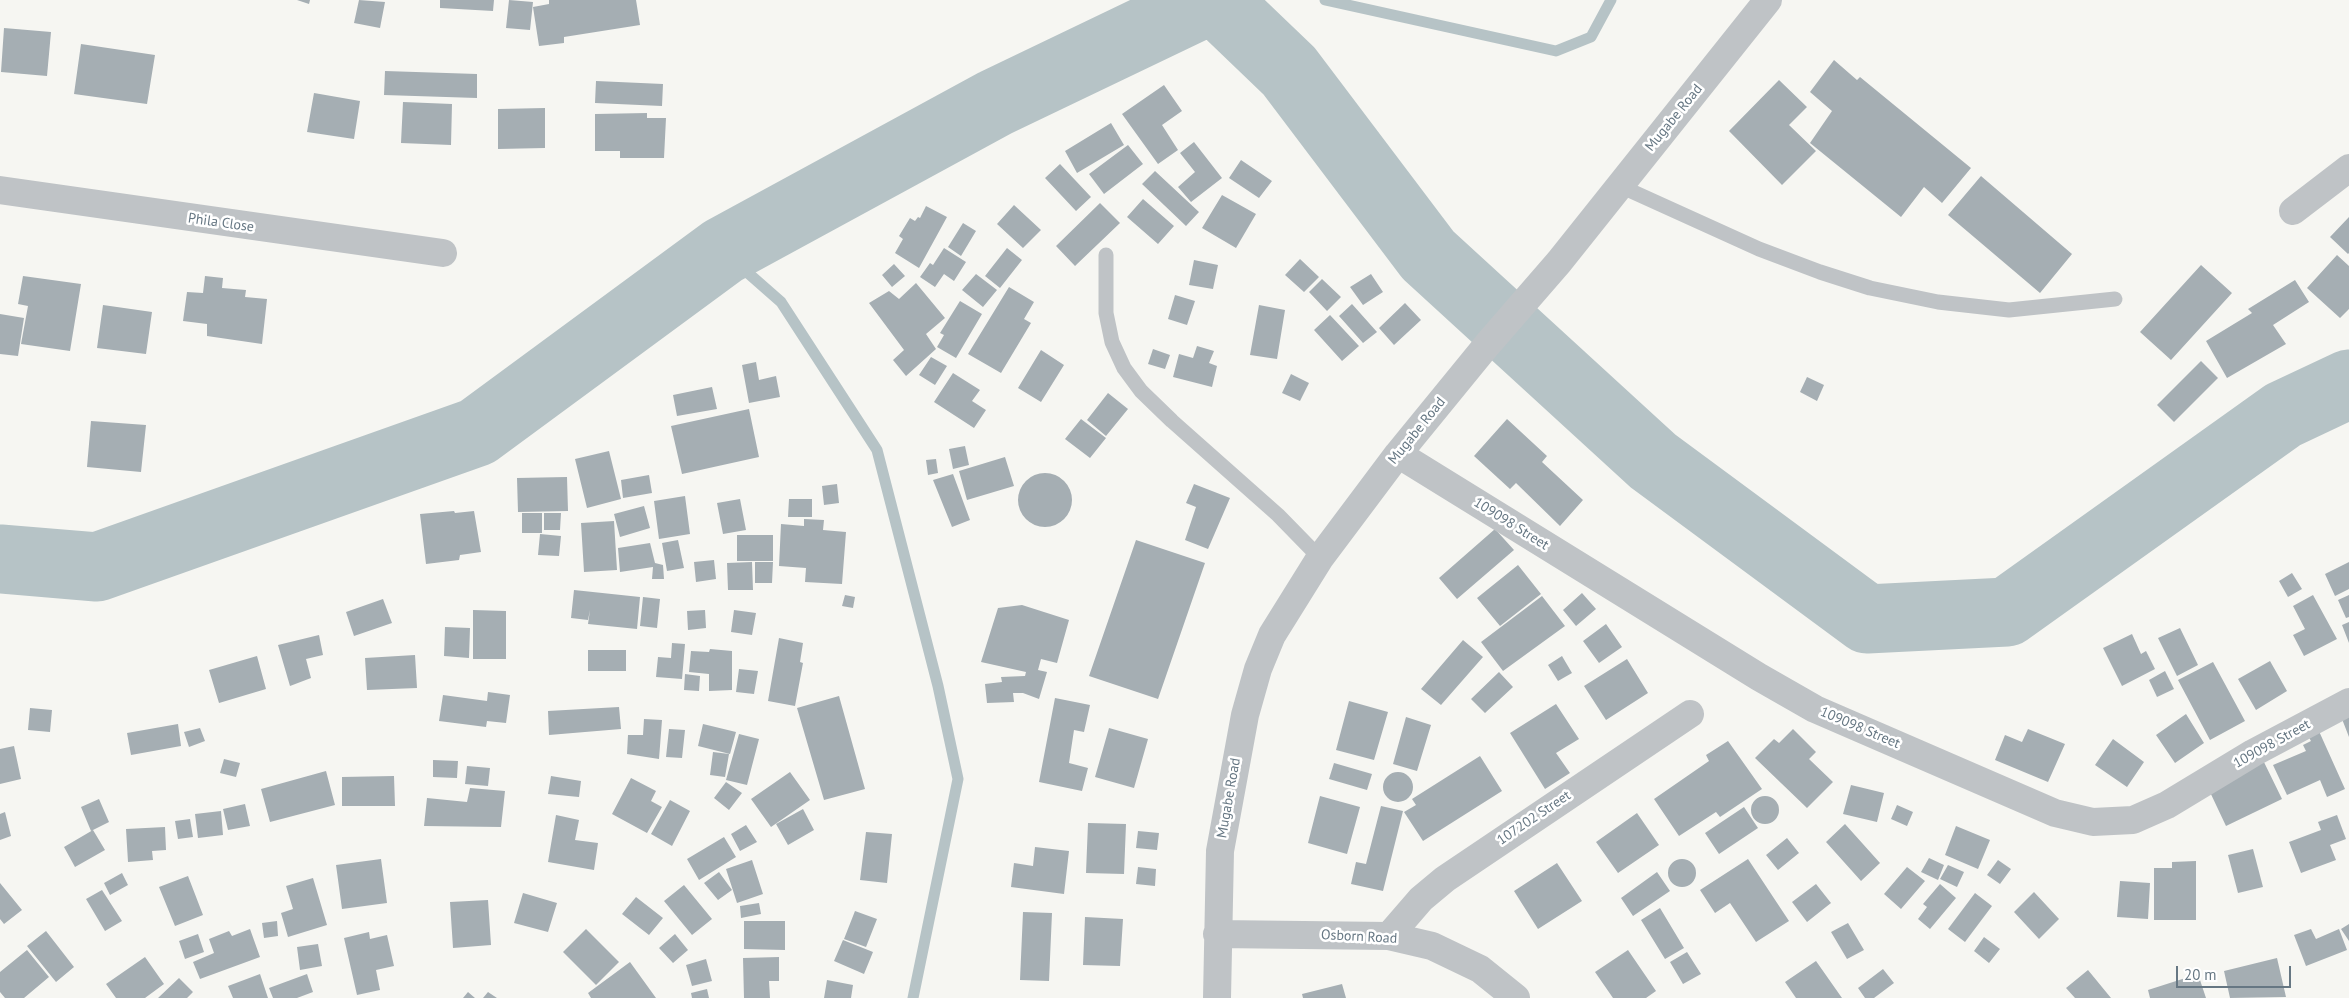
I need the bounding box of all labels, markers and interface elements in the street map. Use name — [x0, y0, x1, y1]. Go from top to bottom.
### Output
street label: Mugabe Road — [1642, 81, 1706, 155]
street label: Phila Close — [187, 210, 255, 236]
street label: Mugabe Road — [1385, 394, 1449, 468]
street label: 109098 Street — [1470, 494, 1552, 554]
street label: 109098 Street — [1817, 704, 1903, 752]
street label: 109098 Street — [2231, 716, 2313, 772]
street label: Mugabe Road — [1214, 757, 1244, 839]
street label: 107202 Street — [1494, 787, 1574, 849]
street label: Osborn Road — [1320, 927, 1398, 947]
scale bar — [2179, 956, 2294, 988]
text: 20 m — [2184, 965, 2217, 984]

